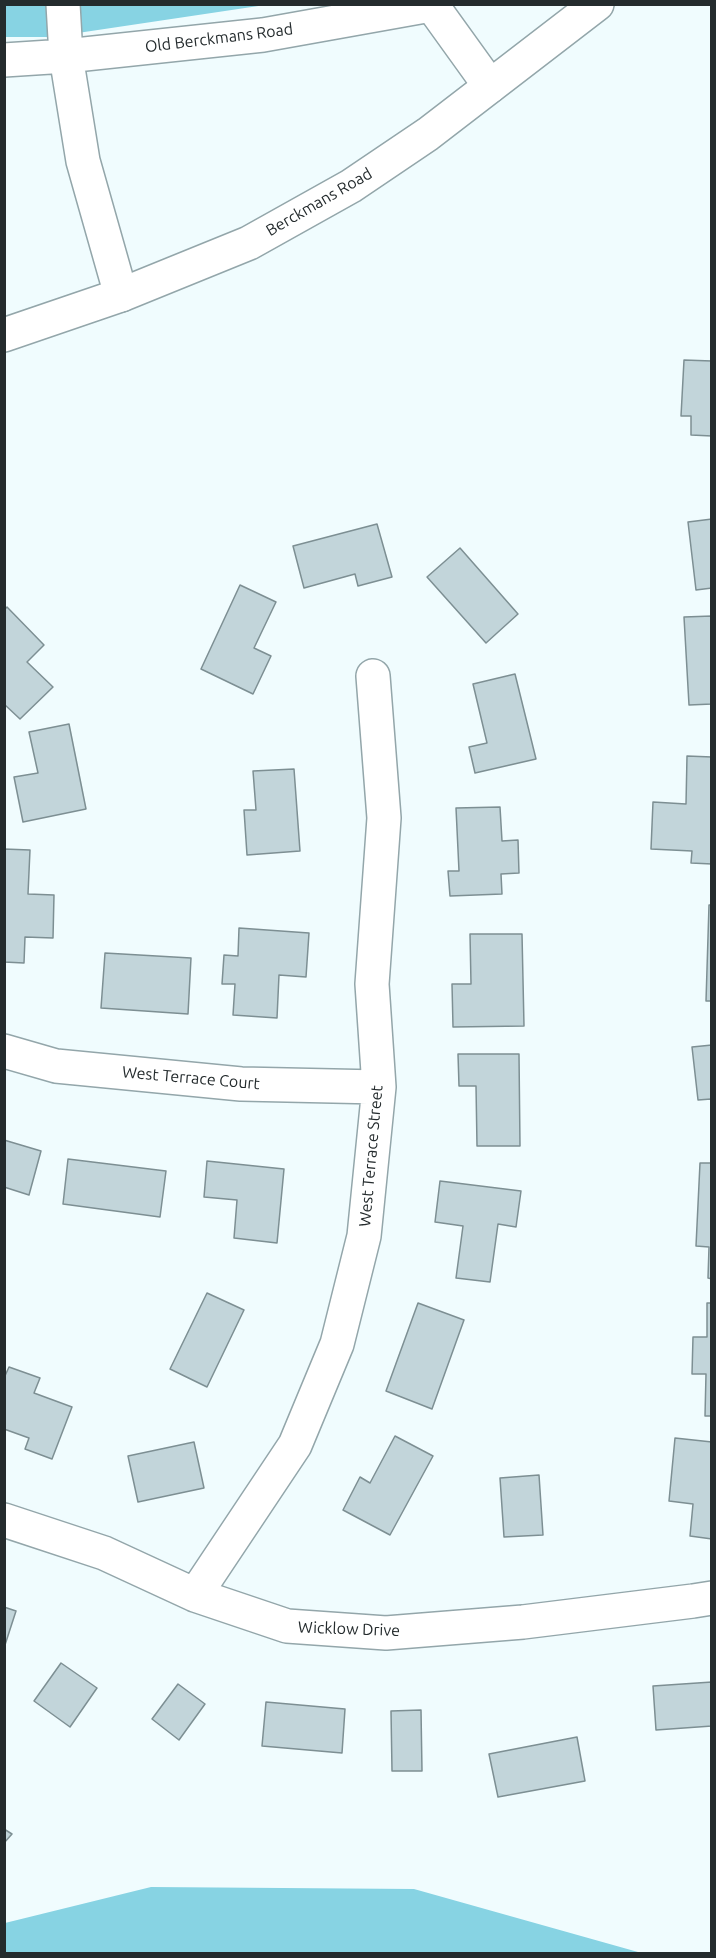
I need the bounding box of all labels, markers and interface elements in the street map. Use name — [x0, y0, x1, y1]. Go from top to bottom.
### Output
street label: Old Berckmans Road — [144, 19, 294, 57]
street label: Berckmans Road — [263, 164, 375, 240]
street label: West Terrace Court — [121, 1062, 261, 1094]
street label: West Terrace Street — [355, 1084, 387, 1228]
street label: Wicklow Drive — [298, 1618, 400, 1640]

